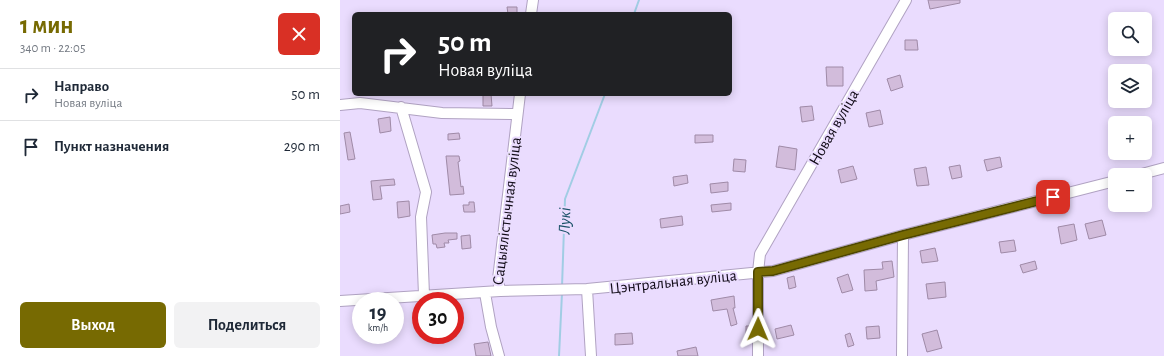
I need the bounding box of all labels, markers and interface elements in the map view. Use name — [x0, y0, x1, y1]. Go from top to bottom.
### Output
map controls — [1108, 12, 1152, 212]
button: search — [1108, 12, 1152, 56]
button: close — [278, 13, 320, 55]
text: 1 мин — [20, 14, 74, 38]
icon: right — [372, 28, 424, 80]
text: 50 m — [438, 29, 492, 57]
text: 340 m · 22:05 — [20, 42, 85, 55]
text: Новая вуліца — [438, 62, 533, 80]
button: layers — [1108, 64, 1152, 108]
text: Направо — [54, 79, 109, 94]
icon: right — [20, 84, 42, 106]
text: 50 m — [291, 87, 320, 102]
street label: Новая вуліца — [806, 87, 863, 168]
text: Новая вуліца — [54, 97, 122, 110]
button: + — [1108, 116, 1152, 160]
icon: arrive — [20, 136, 42, 158]
street label: Сацыялістычная вуліца — [490, 136, 525, 286]
text: Пункт назначения — [54, 139, 169, 154]
text: 290 m — [284, 139, 320, 154]
button: − — [1108, 168, 1152, 212]
pin — [1036, 180, 1070, 214]
icon: arrive — [1042, 186, 1064, 208]
water label: Лукі — [555, 207, 573, 236]
street label: Цэнтральная вуліца — [609, 267, 738, 298]
speed limit sign: 30 — [412, 292, 464, 344]
button: Выход — [20, 302, 166, 348]
button: Поделиться — [174, 302, 320, 348]
text: 19 — [370, 303, 386, 323]
position arrow — [737, 308, 779, 350]
text: km/h — [368, 323, 388, 333]

